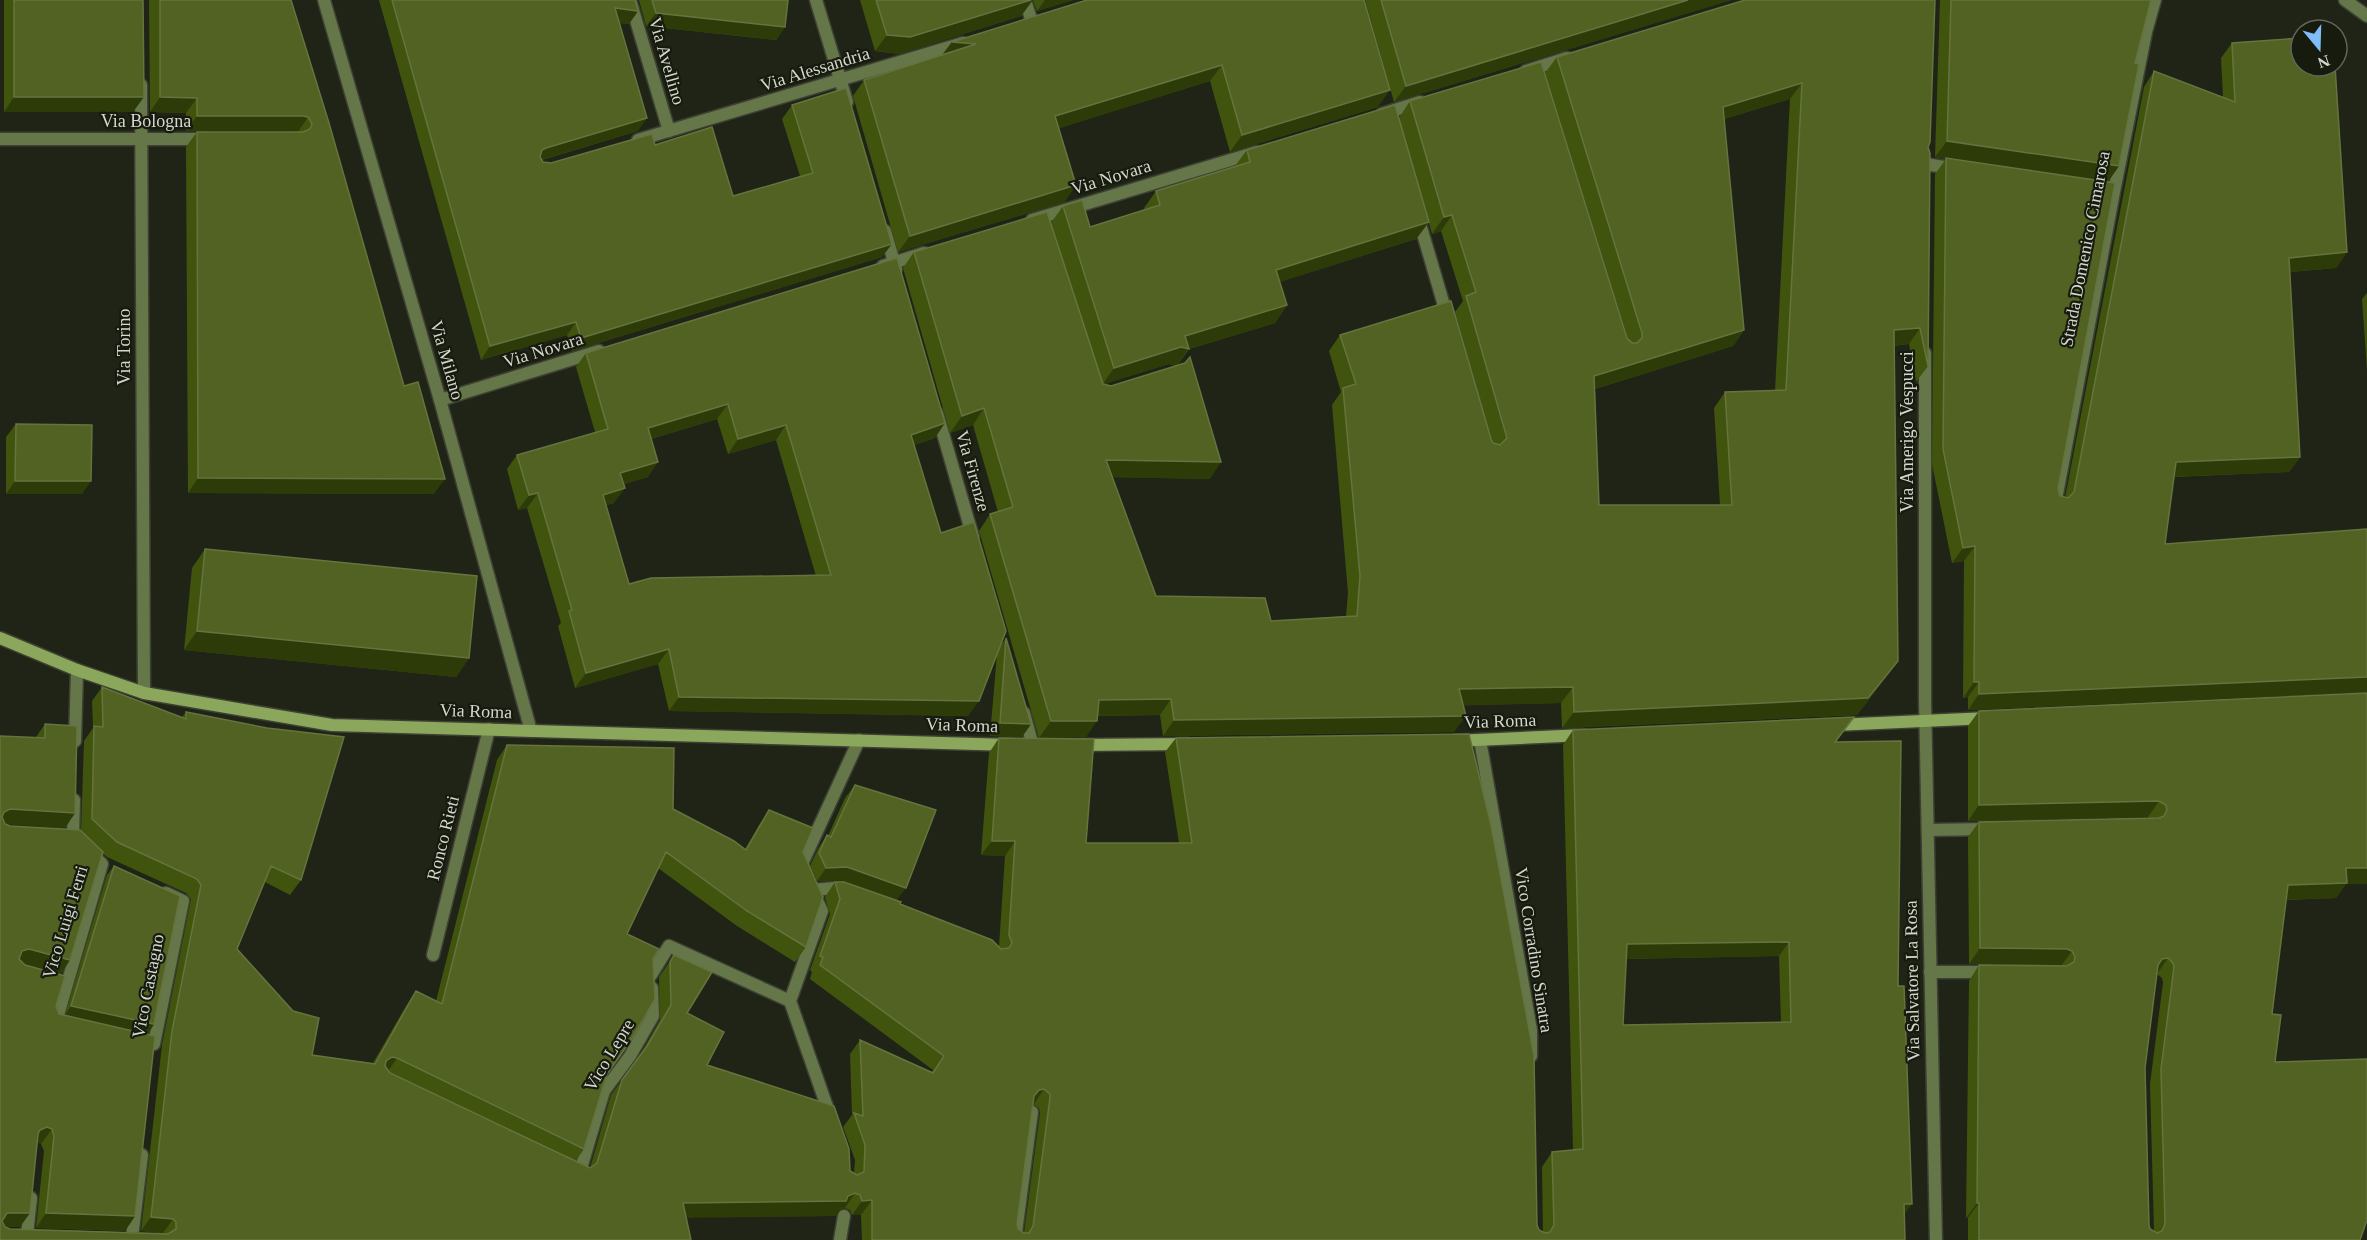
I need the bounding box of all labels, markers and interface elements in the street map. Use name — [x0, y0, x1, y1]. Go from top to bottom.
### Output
street label: Via Avellino — [645, 15, 689, 107]
north arrow — [2289, 18, 2349, 78]
street label: Via Alessandria — [758, 43, 872, 95]
text: N — [2315, 52, 2332, 72]
street label: Via Bologna — [101, 111, 191, 131]
street label: Strada Domenico Cimarosa — [2056, 149, 2114, 349]
street label: Via Novara — [1069, 155, 1153, 199]
street label: Via Torino — [114, 309, 134, 385]
street label: Via Milano — [426, 318, 468, 402]
street label: Via Novara — [501, 328, 585, 372]
street label: Via Amerigo Vespucci — [1897, 351, 1917, 513]
street label: Via Firenze — [952, 428, 994, 514]
street label: Via Roma — [439, 700, 513, 722]
street label: Via Roma — [1463, 710, 1537, 732]
street label: Via Roma — [925, 714, 999, 736]
street label: Ronco Rieti — [423, 794, 463, 882]
street label: Vico Luigi Ferri — [38, 863, 92, 981]
street label: Vico Corradino Sinatra — [1511, 866, 1557, 1034]
street label: Via Salvatore La Rosa — [1901, 900, 1923, 1062]
street label: Vico Castagno — [128, 932, 168, 1040]
street label: Vico Lepre — [580, 1015, 638, 1095]

